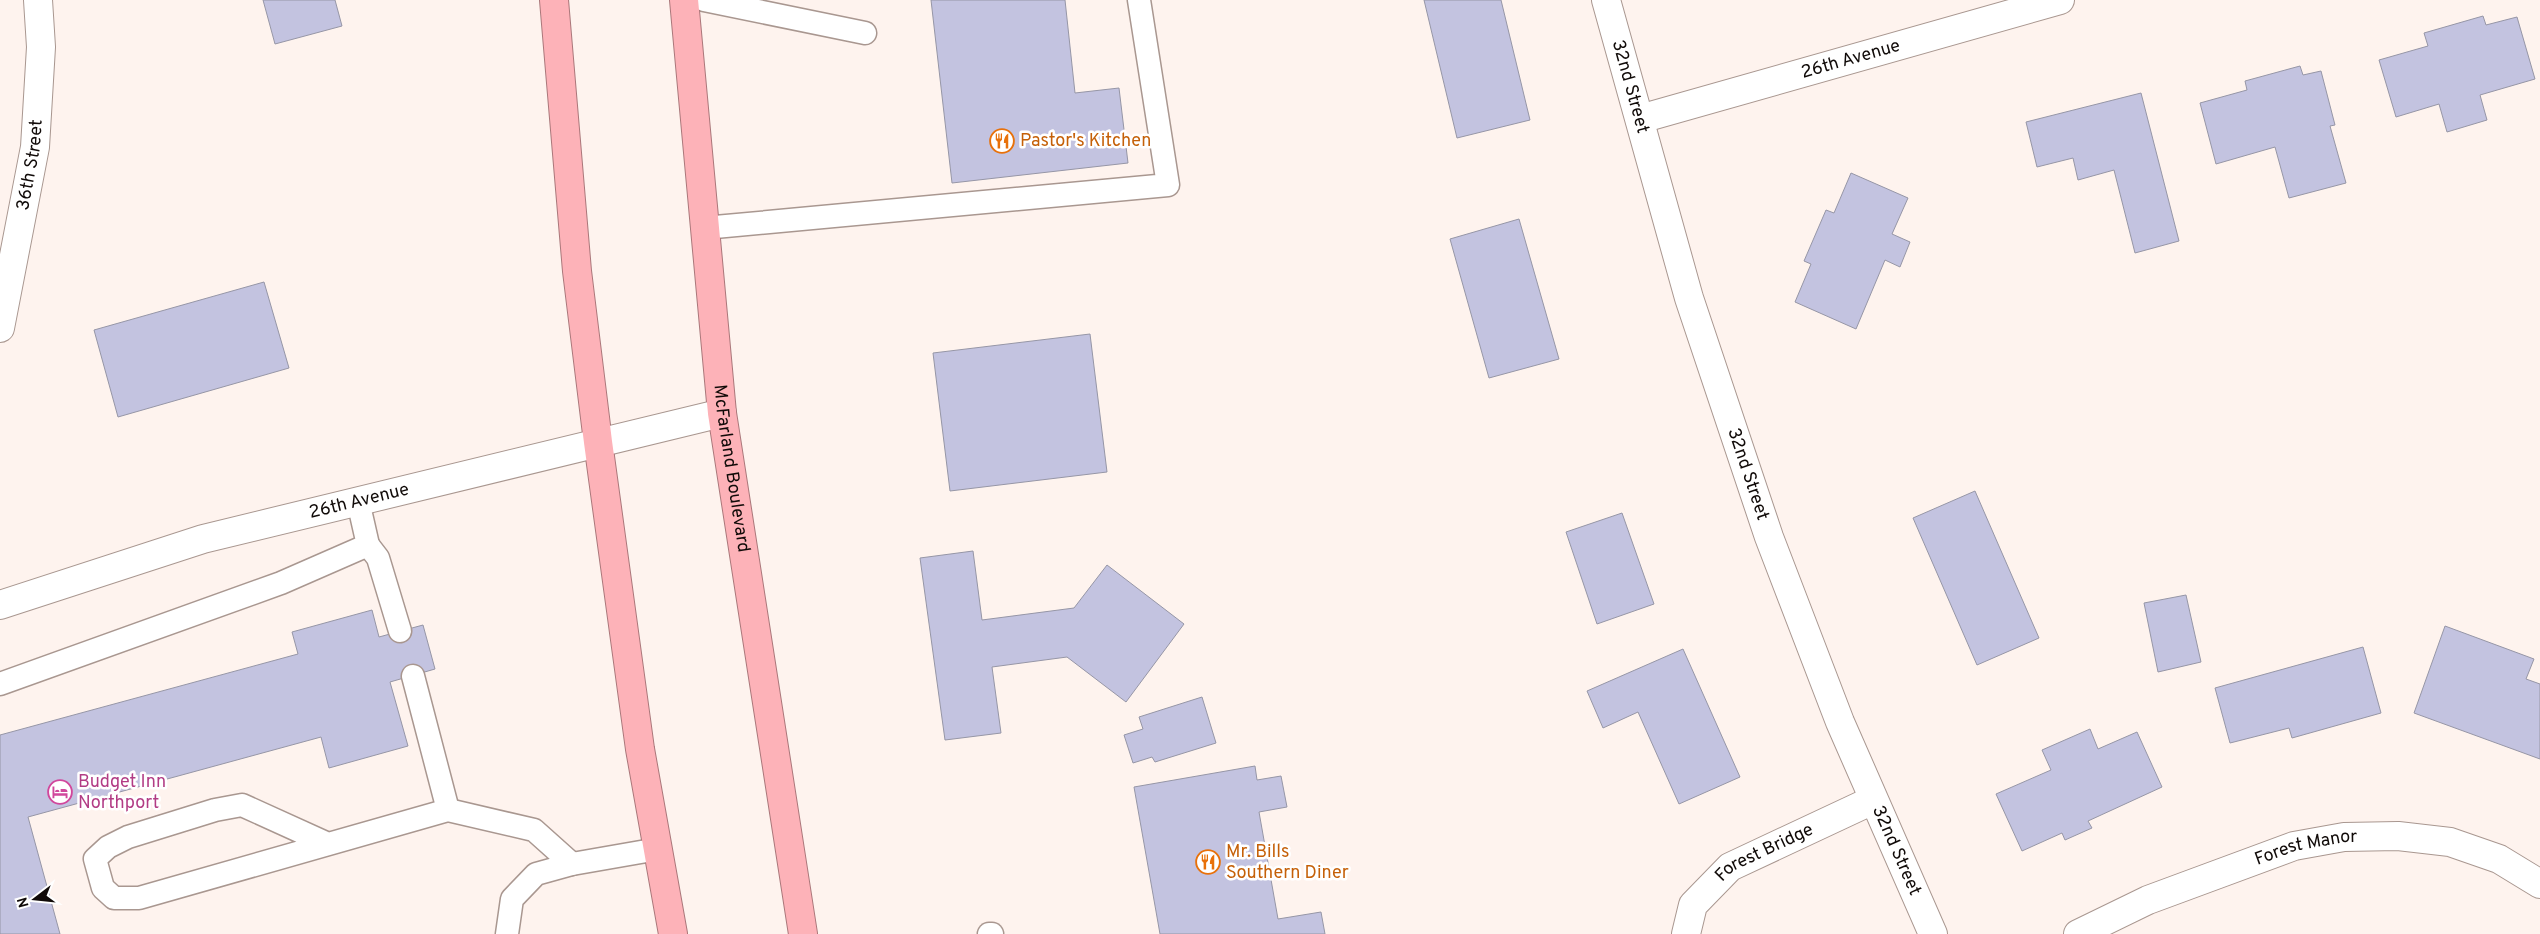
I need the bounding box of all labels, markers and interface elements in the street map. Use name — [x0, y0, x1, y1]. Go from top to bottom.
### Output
street label: 26th Avenue — [1798, 34, 1903, 84]
street label: 32nd Street — [1606, 37, 1654, 136]
street label: 36th Street — [11, 119, 48, 212]
restaurant icon: Pastor's Kitchen — [989, 128, 1015, 154]
place label: Pastor's Kitchen — [1020, 130, 1151, 153]
street label: McFarland Boulevard — [708, 384, 755, 554]
street label: 32nd Street — [1722, 425, 1774, 523]
street label: 26th Avenue — [307, 478, 411, 524]
place label: Budget Inn Northport — [78, 771, 166, 815]
hotel icon: Budget Inn Northport — [47, 779, 73, 805]
street label: 32nd Street — [1867, 802, 1926, 899]
street label: Forest Bridge — [1710, 818, 1817, 887]
street label: Forest Manor — [2252, 825, 2357, 871]
place label: Mr. Bills Southern Diner — [1226, 841, 1349, 885]
restaurant icon: Mr. Bills Southern Diner — [1195, 849, 1221, 875]
north arrow — [10, 874, 60, 924]
text: N — [14, 895, 34, 909]

